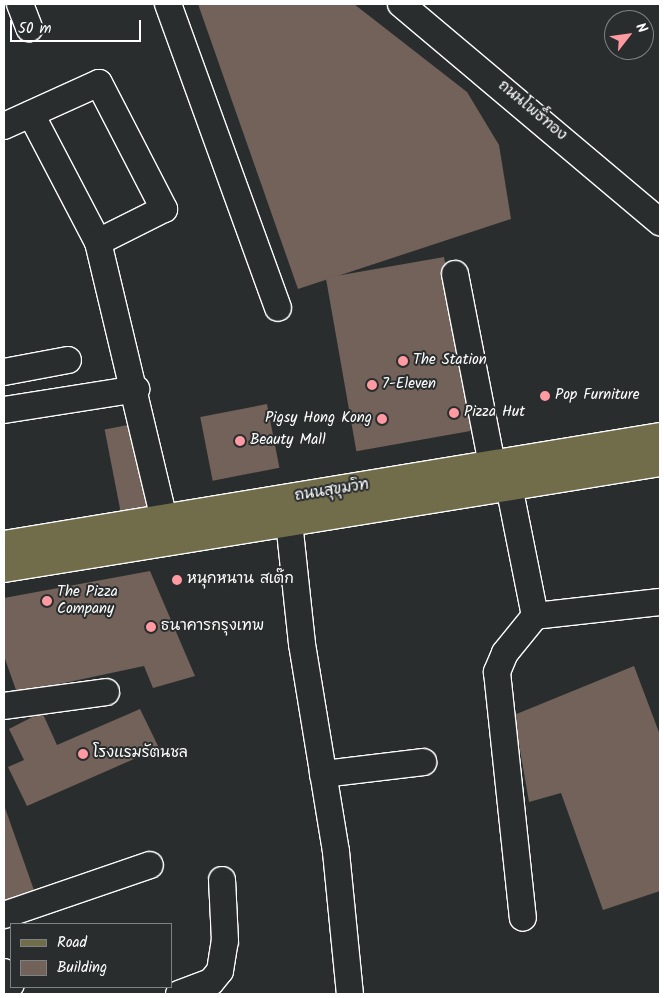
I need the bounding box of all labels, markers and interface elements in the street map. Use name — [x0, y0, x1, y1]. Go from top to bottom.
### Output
scale bar — [12, 10, 144, 42]
north arrow — [604, 10, 654, 60]
text: 50 m — [18, 17, 52, 41]
text: N — [629, 19, 653, 37]
street label: ถนนโพธิ์ทอง — [494, 77, 570, 145]
place label: The Station — [413, 352, 487, 370]
marker: The Station — [397, 355, 409, 367]
place label: 7-Eleven — [382, 376, 436, 394]
marker: 7-Eleven — [366, 379, 378, 391]
place label: Pop Furniture — [555, 387, 639, 405]
marker: Pop Furniture — [539, 390, 551, 402]
place label: Pizza Hut — [464, 404, 525, 422]
marker: Pizza Hut — [448, 407, 460, 419]
place label: Pigsy Hong Kong — [265, 410, 372, 428]
marker: Pigsy Hong Kong — [376, 413, 388, 425]
place label: Beauty Mall — [250, 432, 326, 450]
marker: Beauty Mall — [234, 435, 246, 447]
street label: ถนนสุขุมวิท — [294, 476, 370, 506]
place label: หนุกหนาน สเต๊ก — [187, 571, 294, 589]
marker: หนุกหนาน สเต๊ก — [171, 574, 183, 586]
place label: The Pizza Company — [57, 583, 118, 618]
marker: The Pizza Company — [41, 595, 53, 607]
place label: ธนาคารกรุงเทพ — [161, 618, 264, 636]
marker: ธนาคารกรุงเทพ — [145, 621, 157, 633]
place label: โรงแรมรัตนชล — [93, 745, 188, 763]
marker: โรงแรมรัตนชล — [77, 748, 89, 760]
legend — [10, 923, 172, 988]
text: Road — [57, 931, 87, 955]
text: Building — [57, 956, 107, 980]

